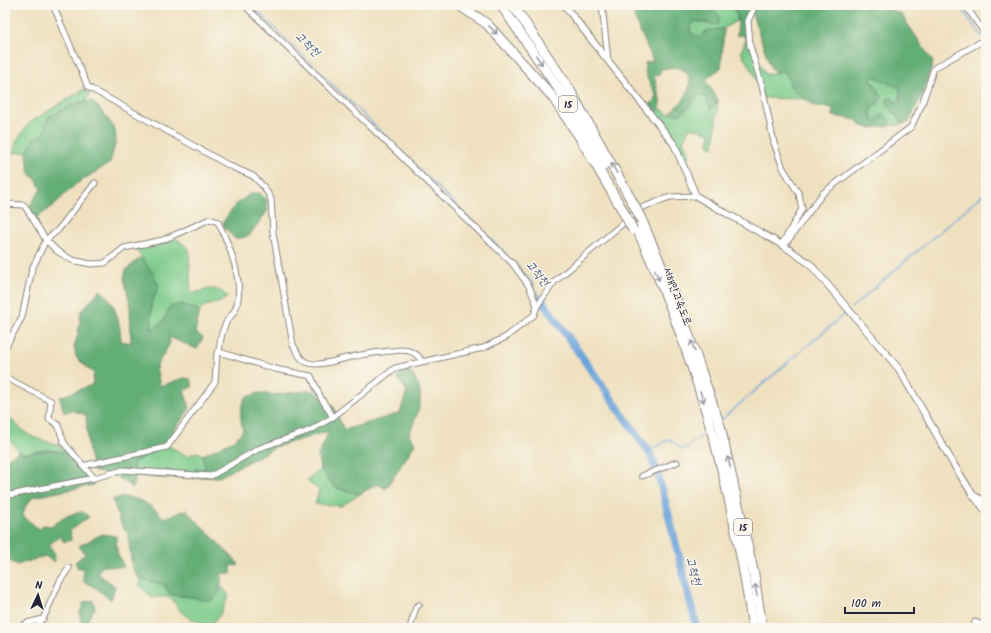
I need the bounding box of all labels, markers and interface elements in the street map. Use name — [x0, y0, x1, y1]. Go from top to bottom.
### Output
one-way arrow — [488, 25, 498, 35]
water label: 고척천 — [291, 27, 326, 62]
one-way arrow — [535, 54, 543, 65]
road number: 15 — [559, 96, 577, 112]
one-way arrow — [610, 163, 617, 175]
water label: 고척천 — [521, 256, 555, 292]
street label: 서해안고속도로 — [658, 264, 697, 329]
one-way arrow — [653, 269, 661, 281]
one-way arrow — [688, 340, 696, 352]
one-way arrow — [698, 391, 706, 403]
one-way arrow — [724, 456, 732, 469]
road number: 15 — [734, 519, 752, 535]
water label: 고척천 — [681, 555, 707, 589]
north arrow — [18, 575, 58, 615]
text: N — [35, 577, 43, 595]
one-way arrow — [752, 583, 760, 596]
scale bar — [845, 589, 914, 615]
text: 100 m — [851, 594, 882, 613]

